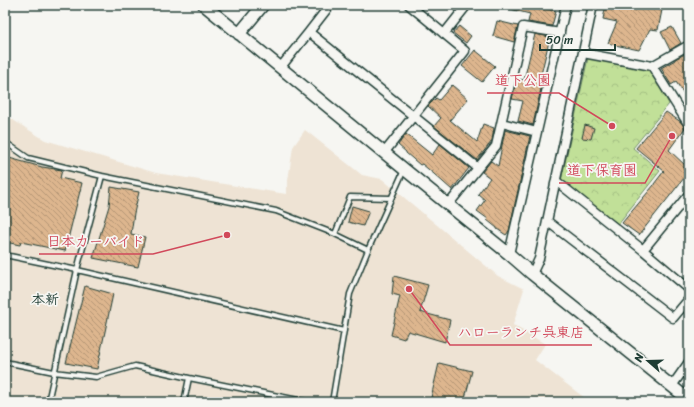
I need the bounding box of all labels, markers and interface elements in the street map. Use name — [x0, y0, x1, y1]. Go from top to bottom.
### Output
scale bar — [540, 26, 615, 52]
text: 50 m — [546, 29, 573, 51]
callout: 道下公園 — [487, 67, 559, 93]
text: 道下公園 — [495, 68, 551, 93]
callout: 道下保育園 — [559, 157, 645, 183]
text: 道下保育園 — [567, 158, 637, 183]
callout: 日本カーバイド — [39, 228, 153, 254]
text: 日本カーバイド — [47, 229, 145, 254]
district label: 本新 — [31, 287, 59, 312]
callout: ハローランチ呉東店 — [450, 319, 592, 345]
text: ハローランチ呉東店 — [458, 320, 584, 345]
north arrow — [628, 341, 668, 381]
text: N — [628, 351, 649, 366]

